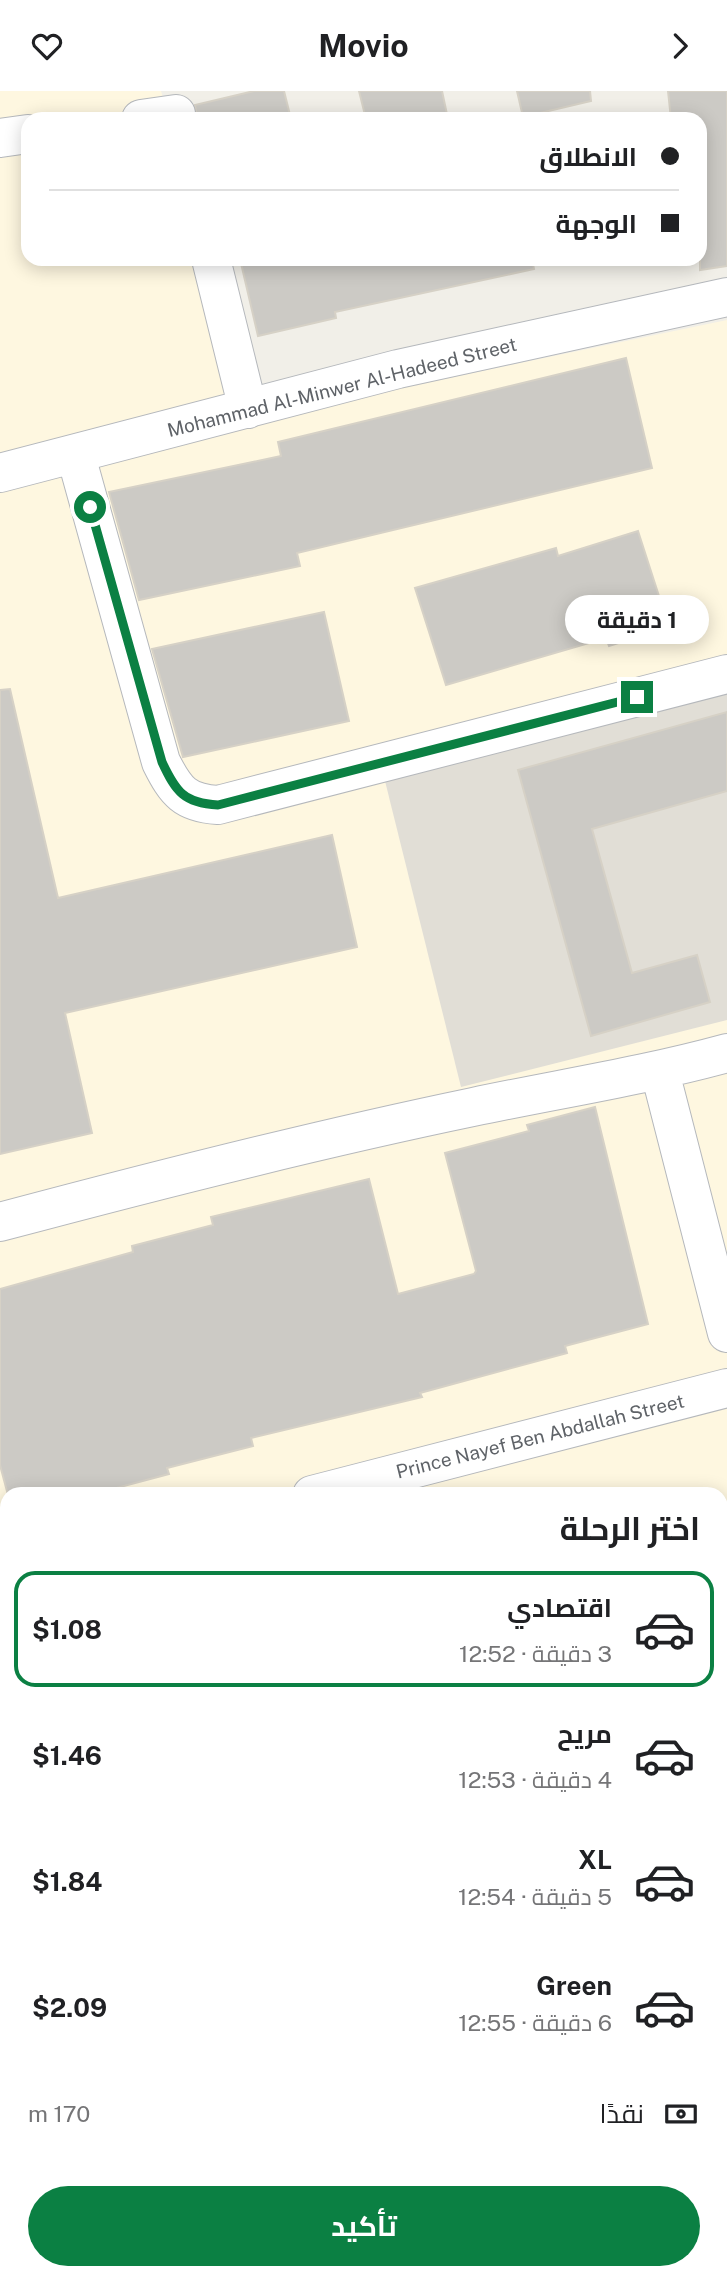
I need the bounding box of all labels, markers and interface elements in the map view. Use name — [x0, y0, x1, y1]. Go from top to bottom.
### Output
icon: heart — [28, 27, 66, 65]
text: Movio — [318, 27, 409, 64]
icon: forward — [661, 27, 699, 65]
text: الانطلاق — [539, 141, 637, 172]
text: الوجهة — [556, 208, 637, 239]
street label: Mohammad Al-Minwer Al-Hadeed Street — [165, 333, 519, 441]
route start — [74, 491, 106, 523]
callout: 1 دقيقة — [565, 595, 709, 645]
text: 1 دقيقة — [597, 606, 677, 633]
route end — [621, 681, 653, 713]
street label: Prince Nayef Ben Abdallah Street — [394, 1389, 686, 1483]
text: اختر الرحلة — [560, 1510, 700, 1547]
text: اقتصادي — [507, 1592, 612, 1623]
icon: car — [633, 1598, 696, 1661]
text: $1.08 — [32, 1614, 102, 1645]
text: 3 دقيقة · 12:52 — [459, 1640, 612, 1667]
text: مريح — [557, 1718, 612, 1749]
icon: car — [633, 1724, 696, 1787]
text: $1.46 — [32, 1740, 102, 1771]
text: 4 دقيقة · 12:53 — [458, 1766, 612, 1793]
text: XL — [578, 1844, 612, 1875]
icon: car — [633, 1850, 696, 1913]
text: $1.84 — [32, 1866, 102, 1897]
text: 5 دقيقة · 12:54 — [458, 1883, 612, 1910]
text: Green — [536, 1970, 612, 2001]
icon: car — [633, 1976, 696, 2039]
text: $2.09 — [32, 1992, 107, 2023]
text: 6 دقيقة · 12:55 — [458, 2009, 612, 2036]
icon: cash — [662, 2095, 700, 2133]
text: نقدًا — [600, 2098, 644, 2129]
text: 170 m — [28, 2100, 90, 2127]
button: تأكيد — [28, 2186, 700, 2266]

